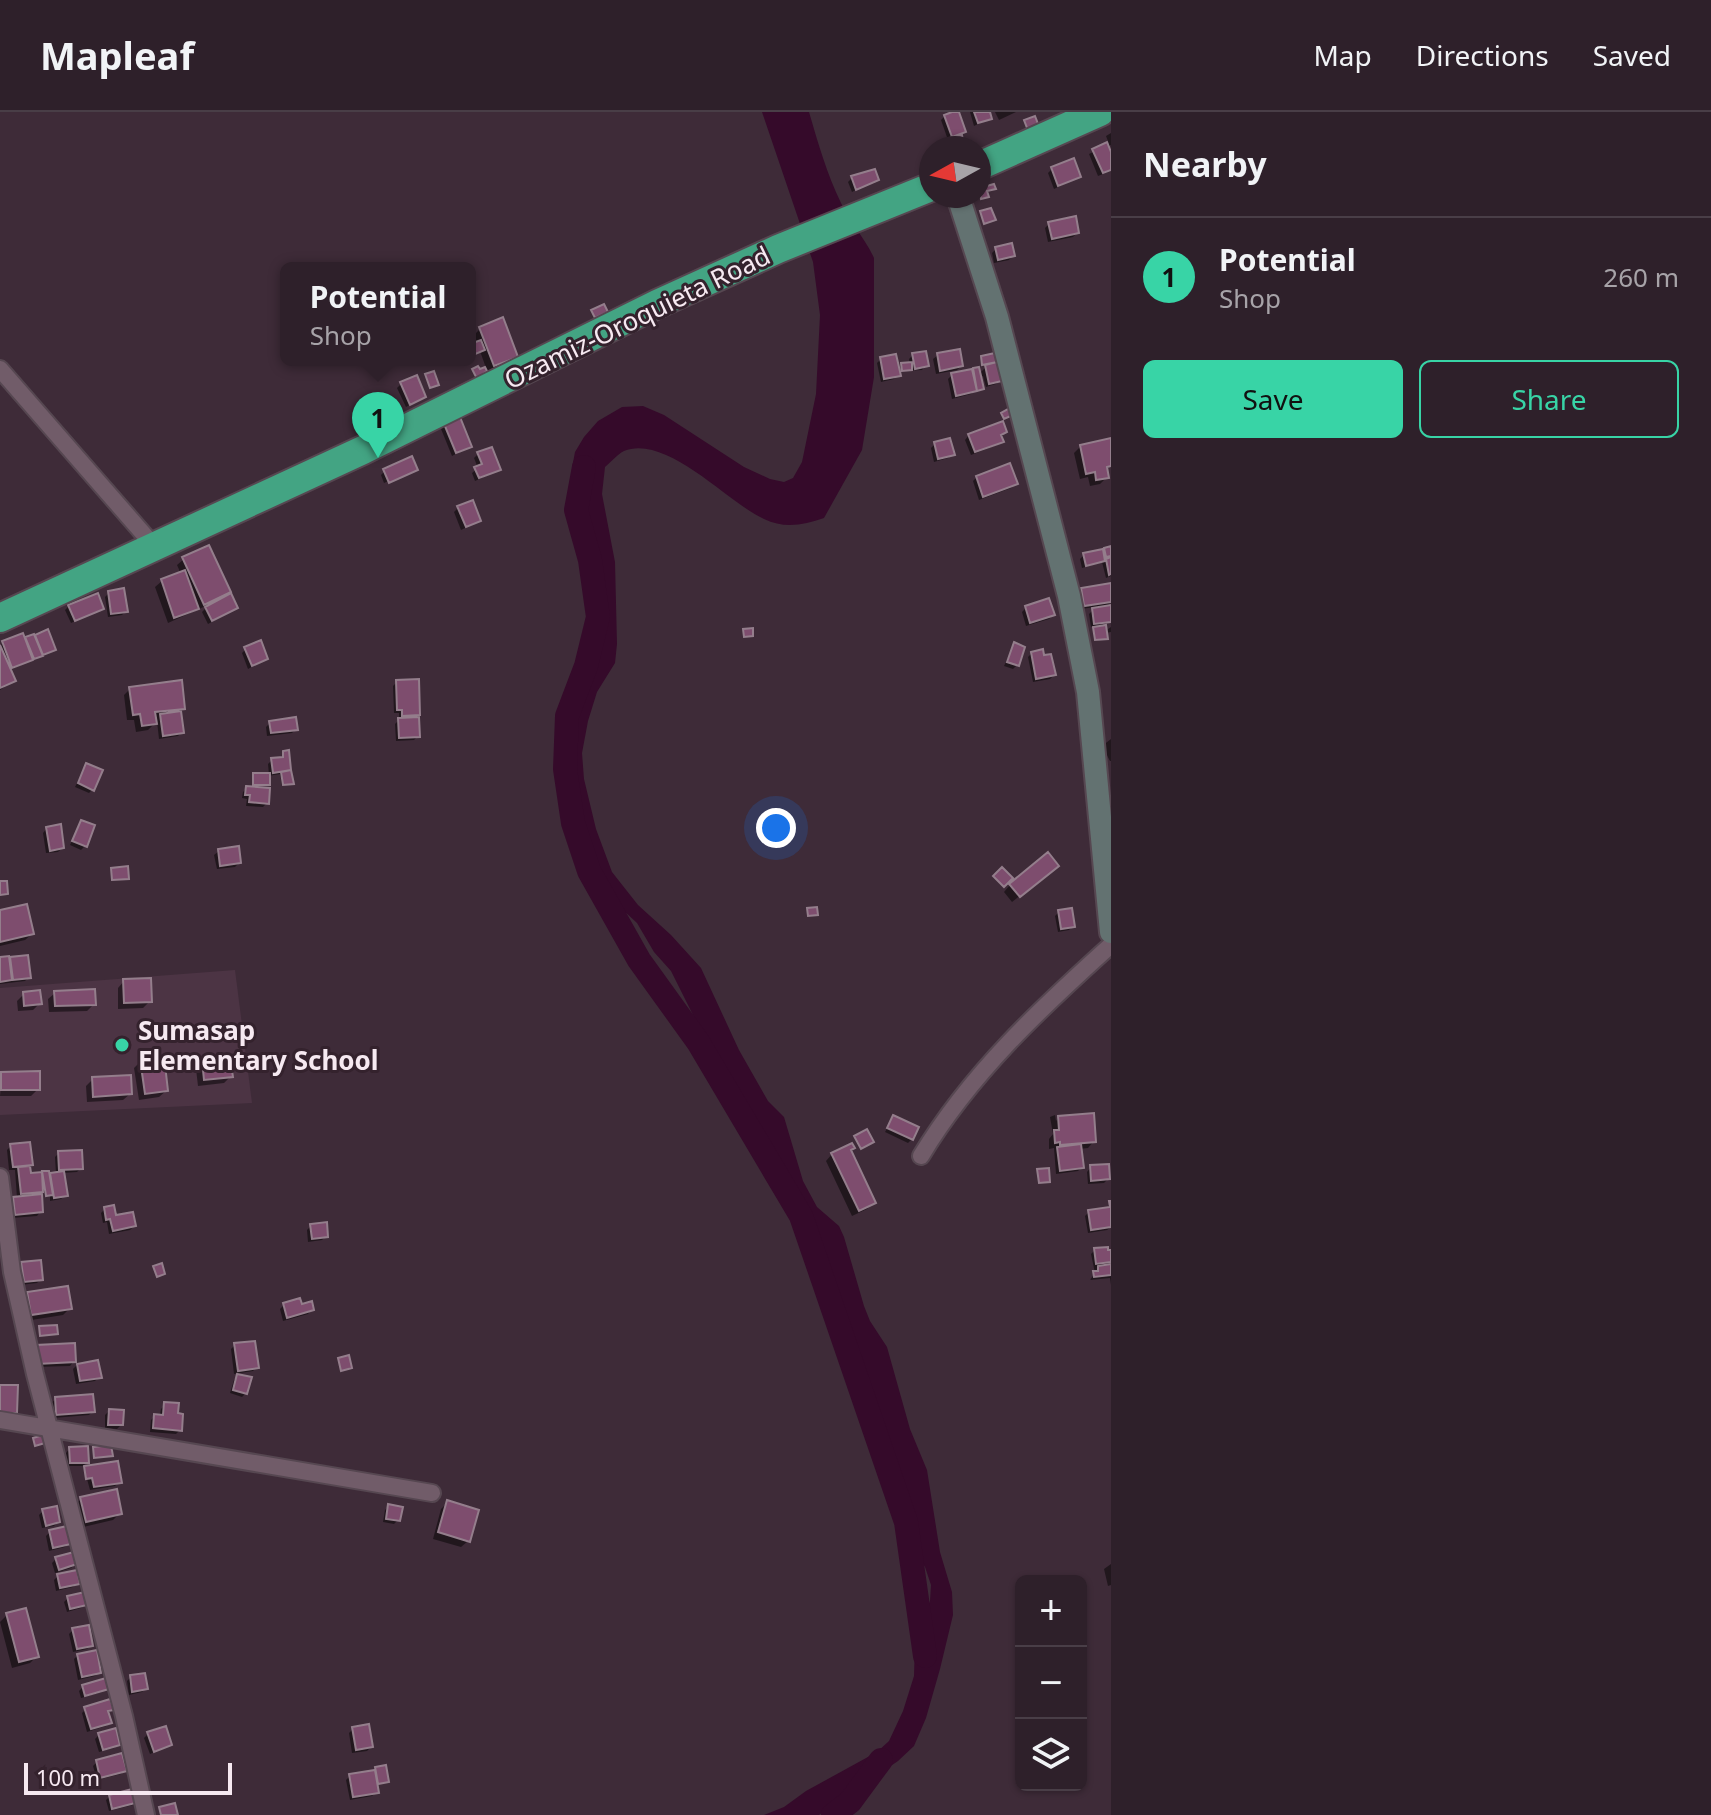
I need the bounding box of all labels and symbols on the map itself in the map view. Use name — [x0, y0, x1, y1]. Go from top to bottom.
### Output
north arrow — [919, 136, 991, 208]
street label: Ozamiz-Oroquieta Road — [498, 237, 776, 397]
pin: 1 — [352, 392, 404, 458]
your location — [756, 808, 796, 848]
place label: Sumasap Elementary School — [138, 1012, 379, 1078]
marker: Sumasap Elementary School — [113, 1036, 131, 1054]
scale bar — [24, 1759, 232, 1795]

